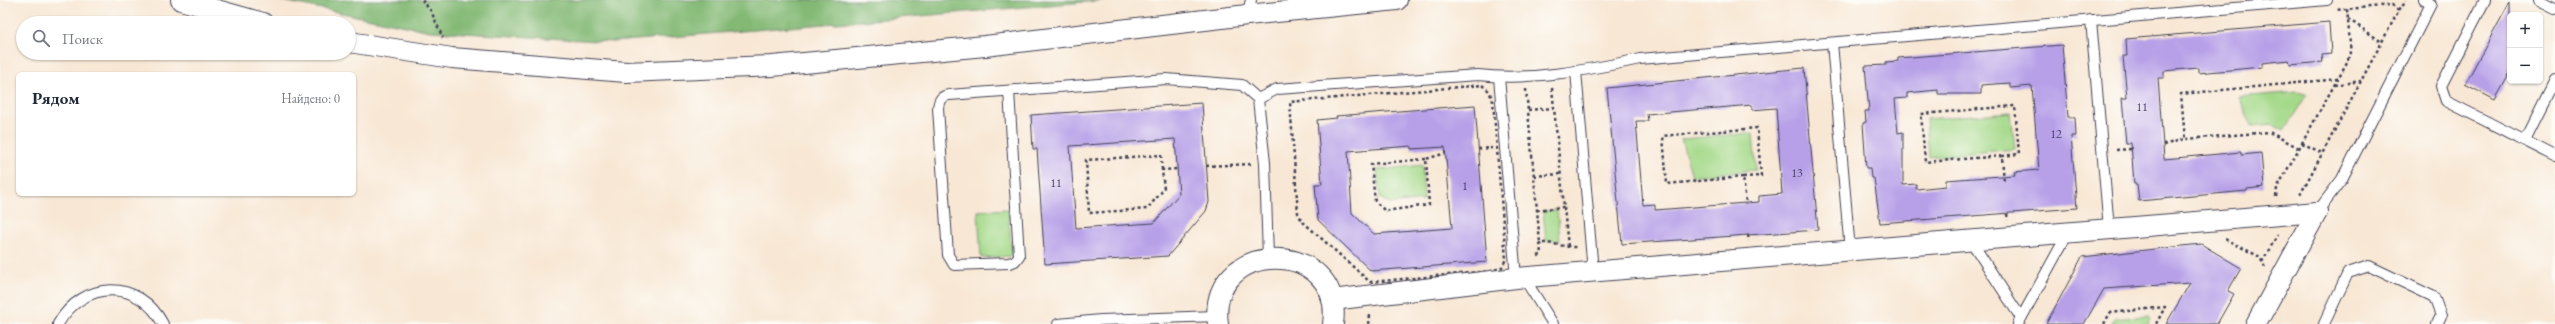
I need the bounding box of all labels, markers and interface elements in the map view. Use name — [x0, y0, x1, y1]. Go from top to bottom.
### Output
map controls — [2507, 12, 2543, 84]
button: + — [2507, 12, 2543, 48]
search box — [16, 16, 356, 60]
icon: search — [30, 27, 52, 49]
text: Поиск — [62, 29, 103, 48]
button: − — [2507, 48, 2543, 84]
text: Рядом — [32, 87, 80, 109]
text: Найдено: 0 — [281, 90, 340, 107]
house number: 11 — [2136, 99, 2148, 115]
house number: 12 — [2050, 126, 2062, 142]
house number: 13 — [1791, 165, 1803, 181]
house number: 11 — [1050, 175, 1062, 191]
house number: 1 — [1462, 178, 1468, 194]

